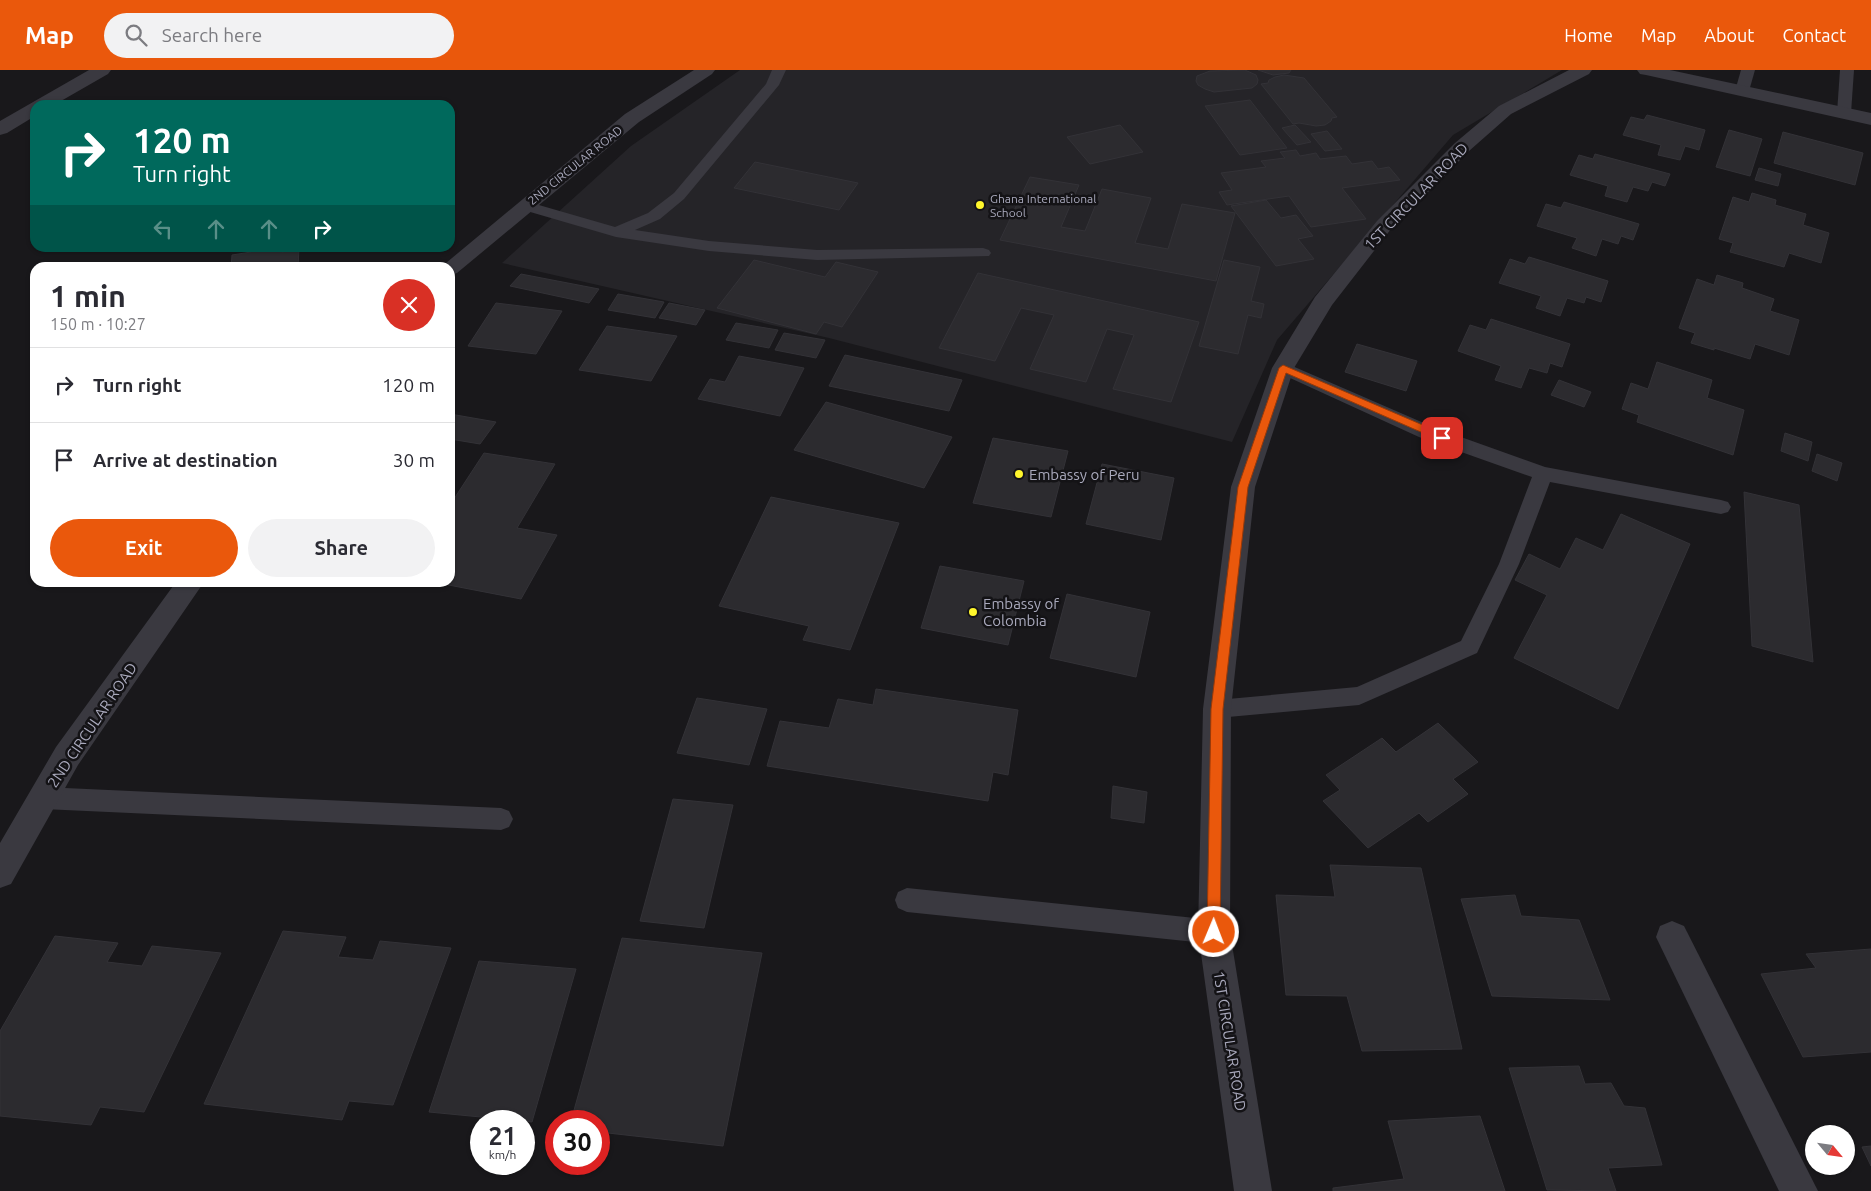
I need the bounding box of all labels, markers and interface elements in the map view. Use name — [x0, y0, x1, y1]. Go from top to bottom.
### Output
search box — [104, 13, 454, 58]
icon: search — [122, 21, 150, 49]
text: Map — [25, 22, 74, 49]
text: Search here — [162, 24, 262, 46]
text: Home — [1564, 25, 1613, 45]
text: Map — [1641, 25, 1676, 45]
text: About — [1704, 25, 1754, 45]
text: Contact — [1782, 25, 1846, 45]
icon: right — [50, 120, 115, 185]
text: 120 m — [133, 120, 231, 160]
street label: 2ND CIRCULAR ROAD — [525, 123, 625, 207]
street label: 1ST CIRCULAR ROAD — [1361, 139, 1471, 253]
text: Turn right — [133, 161, 231, 186]
place label: Ghana International School — [990, 192, 1096, 219]
marker: Ghana International School — [974, 199, 986, 211]
icon: left — [149, 215, 177, 243]
icon: ahead — [202, 215, 230, 243]
icon: ahead — [255, 215, 283, 243]
icon: right — [308, 215, 336, 243]
text: 1 min — [50, 279, 126, 313]
button: close — [383, 279, 435, 331]
text: 150 m · 10:27 — [50, 315, 146, 333]
icon: right — [50, 371, 78, 399]
text: Turn right — [93, 374, 181, 396]
text: 120 m — [382, 374, 435, 396]
pin — [1421, 417, 1463, 459]
icon: arrive — [1428, 424, 1456, 452]
icon: arrive — [50, 446, 78, 474]
text: Arrive at destination — [93, 449, 278, 471]
text: 30 m — [393, 449, 435, 471]
place label: Embassy of Peru — [1029, 466, 1140, 483]
marker: Embassy of Peru — [1013, 468, 1025, 480]
button: Exit — [50, 519, 238, 577]
button: Share — [248, 519, 435, 577]
place label: Embassy of Colombia — [983, 595, 1059, 629]
marker: Embassy of Colombia — [967, 606, 979, 618]
street label: 2ND CIRCULAR ROAD — [44, 659, 140, 791]
position arrow — [1187, 905, 1239, 957]
street label: 1ST CIRCULAR ROAD — [1211, 970, 1249, 1112]
speed limit sign: 30 — [545, 1110, 610, 1175]
text: 21 — [488, 1122, 517, 1150]
north arrow — [1805, 1125, 1855, 1175]
map controls — [1805, 1125, 1855, 1175]
text: km/h — [489, 1148, 516, 1161]

